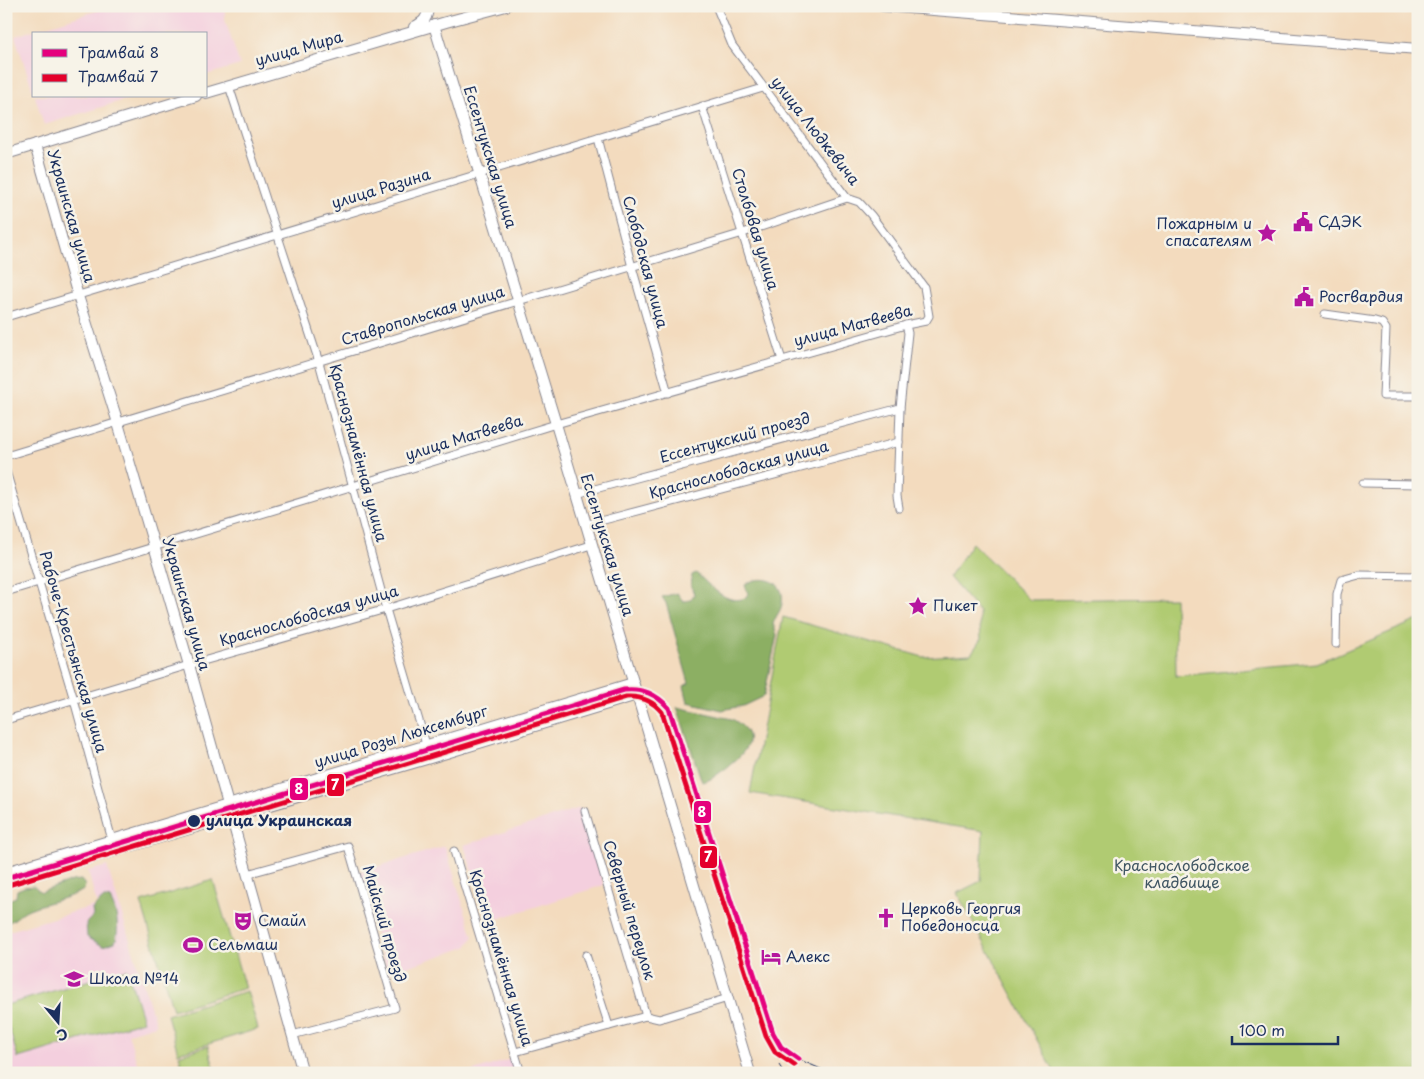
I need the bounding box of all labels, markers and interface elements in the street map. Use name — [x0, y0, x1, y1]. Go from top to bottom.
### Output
street label: улица Мира — [252, 24, 346, 71]
legend — [32, 32, 208, 98]
text: Трамвай 8 — [78, 40, 159, 63]
text: Трамвай 7 — [78, 64, 159, 87]
street label: улица Людкевича — [766, 71, 867, 190]
street label: Ессентукская улица — [459, 82, 524, 231]
street label: Украинская улица — [42, 146, 103, 285]
street label: улица Разина — [328, 161, 433, 214]
street label: Столбовая улица — [727, 165, 786, 293]
street label: Слободская улица — [618, 193, 675, 331]
place label: СДЭК — [1318, 209, 1362, 232]
place label: Пожарным и спасателям — [1156, 211, 1252, 251]
public building icon: СДЭК — [1292, 211, 1314, 233]
place icon: Пожарным и спасателям — [1256, 222, 1278, 244]
street label: Ставропольская улица — [338, 279, 508, 350]
place label: Росгвардия — [1319, 284, 1403, 307]
public building icon: Росгвардия — [1293, 286, 1315, 308]
street label: улица Матвеева — [791, 298, 915, 351]
street label: Краснознамённая улица — [325, 361, 394, 545]
street label: Ессентукский проезд — [657, 405, 812, 468]
street label: улица Матвеева — [402, 408, 526, 465]
street label: Краснослободская улица — [646, 433, 832, 504]
street label: Ессентукская улица — [576, 470, 641, 619]
street label: Украинская улица — [157, 534, 218, 673]
street label: Рабоче-Крестьянская улица — [35, 548, 114, 756]
street label: Краснослободская улица — [216, 578, 401, 651]
place label: Пикет — [933, 593, 978, 616]
place icon: Пикет — [907, 595, 929, 617]
street label: улица Розы Люксембург — [311, 698, 490, 773]
line badge: 7 — [326, 773, 345, 797]
text: 7 — [331, 774, 340, 795]
line badge: 8 — [289, 777, 309, 801]
text: 8 — [295, 778, 304, 799]
line badge: 8 — [693, 800, 712, 824]
text: 8 — [698, 801, 707, 822]
place label: улица Украинская — [206, 808, 352, 831]
marker: улица Украинская — [186, 813, 202, 829]
street label: Северный переулок — [598, 837, 663, 982]
line badge: 7 — [699, 845, 718, 869]
text: 7 — [704, 846, 713, 867]
park label: Краснослободское кладбище — [1114, 853, 1250, 893]
street label: Майский проезд — [358, 862, 413, 985]
street label: Краснознамённая улица — [465, 866, 540, 1049]
place label: Церковь Георгия Победоносца — [901, 896, 1021, 936]
church icon: Церковь Георгия Победоносца — [875, 907, 897, 929]
place label: Смайл — [258, 908, 307, 931]
theatre icon: Смайл — [232, 910, 254, 932]
place label: Сельмаш — [208, 932, 278, 955]
sports icon: Сельмаш — [182, 934, 204, 956]
place label: Алекс — [786, 944, 830, 967]
hotel icon: Алекс — [760, 946, 782, 968]
place label: Школа №14 — [89, 966, 179, 989]
school or university icon: Школа №14 — [63, 968, 85, 990]
north arrow — [32, 996, 82, 1046]
scale bar — [1232, 1014, 1338, 1046]
text: 100 m — [1239, 1018, 1285, 1041]
text: С — [54, 1023, 70, 1046]

